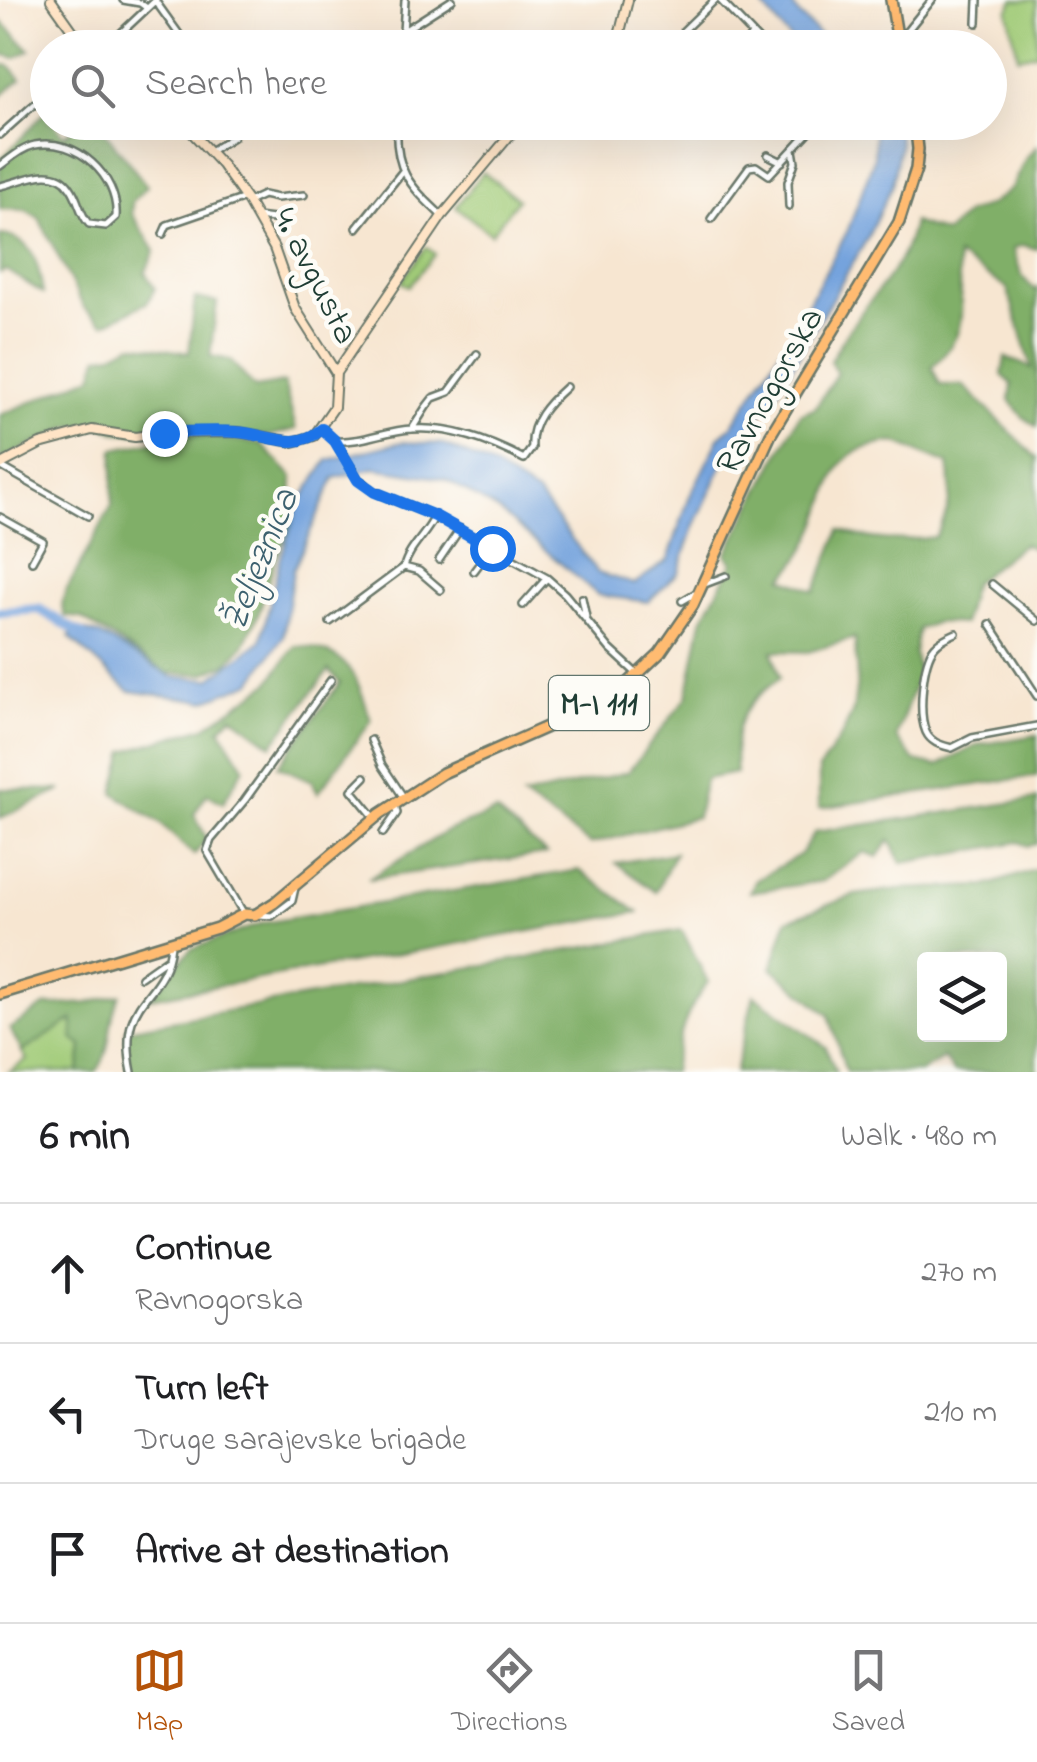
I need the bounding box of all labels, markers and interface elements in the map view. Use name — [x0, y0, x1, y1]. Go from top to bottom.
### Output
search box — [30, 30, 1007, 140]
text: Search here — [145, 57, 327, 113]
icon: search — [65, 58, 120, 113]
street label: 4. avgusta — [258, 200, 370, 354]
street label: Ravnogorska — [704, 299, 838, 485]
route end — [142, 411, 188, 457]
water label: Željeznica — [208, 481, 316, 640]
route start — [470, 526, 516, 572]
road number: M-I 111 — [549, 676, 649, 730]
map controls — [917, 952, 1007, 1042]
button: layers — [917, 952, 1007, 1042]
text: 6 min — [40, 1107, 130, 1168]
text: Walk · 480 m — [841, 1114, 997, 1161]
text: Continue — [135, 1222, 271, 1278]
icon: ahead — [40, 1246, 95, 1301]
text: 270 m — [921, 1250, 997, 1297]
text: Ravnogorska — [135, 1278, 303, 1325]
text: Turn left — [135, 1362, 268, 1418]
icon: left — [40, 1386, 95, 1441]
text: 210 m — [924, 1390, 997, 1437]
text: Druge sarajevske brigade — [135, 1418, 466, 1465]
text: Arrive at destination — [135, 1525, 449, 1581]
icon: arrive — [40, 1526, 95, 1581]
tab: Map — [132, 1643, 187, 1744]
tab: Directions — [451, 1643, 568, 1744]
tab: Saved — [832, 1643, 905, 1744]

